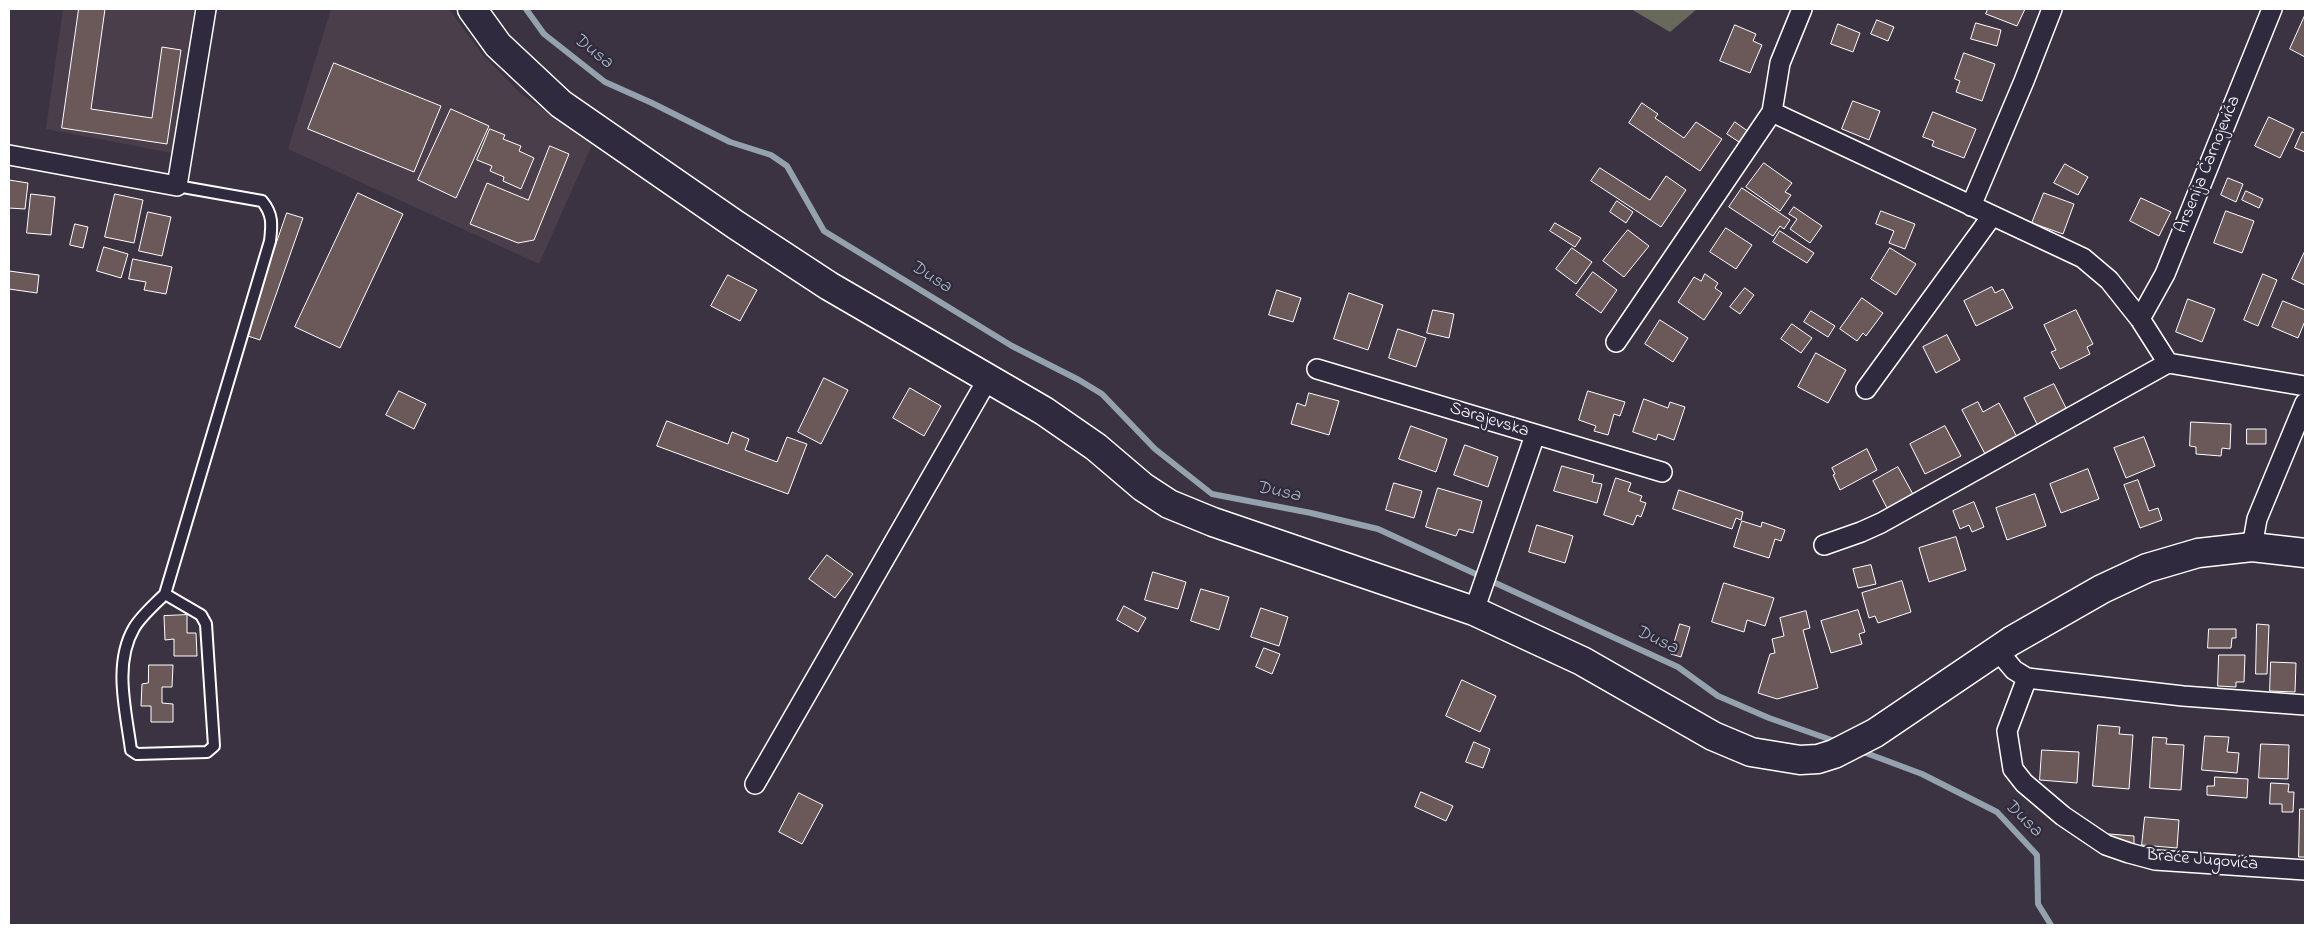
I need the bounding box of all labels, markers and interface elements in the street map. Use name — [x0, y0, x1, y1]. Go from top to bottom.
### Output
water label: Dusa — [567, 29, 617, 75]
street label: Arsenija Čarnojevića — [2172, 93, 2246, 237]
water label: Dusa — [905, 256, 955, 300]
street label: Sarajevska — [1447, 399, 1531, 443]
water label: Dusa — [1254, 477, 1302, 509]
water label: Dusa — [1631, 621, 1681, 661]
water label: Dusa — [1998, 795, 2046, 843]
street label: Braće Jugovića — [2145, 845, 2259, 877]

